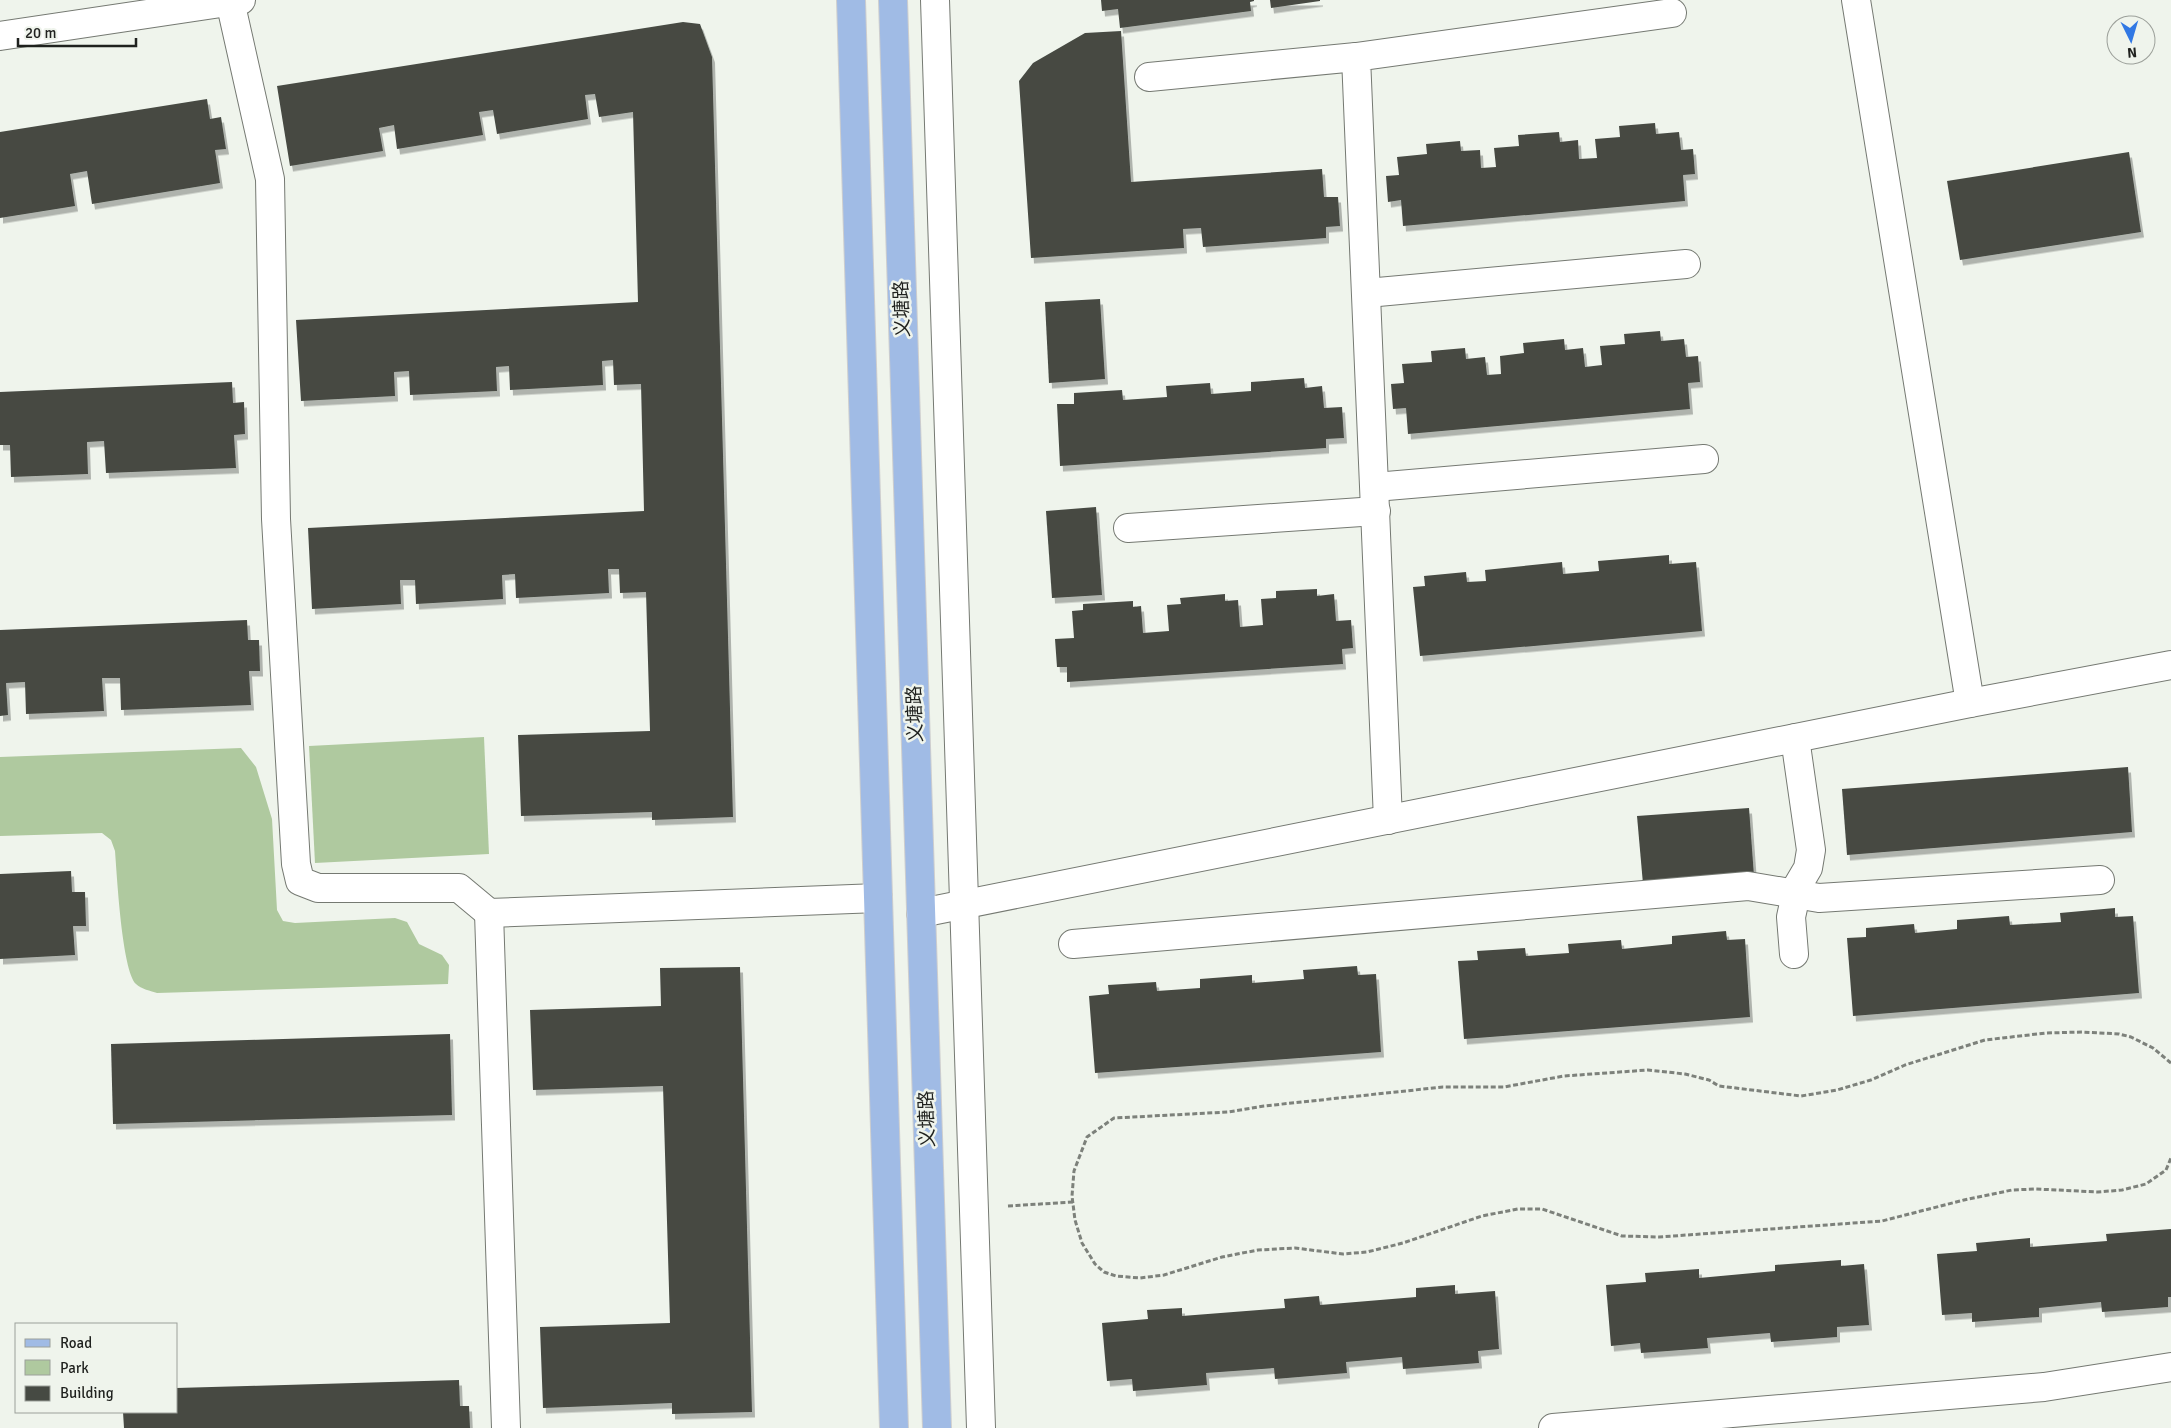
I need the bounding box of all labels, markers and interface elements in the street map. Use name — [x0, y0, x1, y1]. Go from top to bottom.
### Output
scale bar — [18, 15, 135, 47]
north arrow — [2106, 15, 2156, 65]
text: 20 m — [25, 24, 56, 42]
text: N — [2126, 44, 2138, 61]
street label: 义塘路 — [889, 280, 915, 338]
street label: 义塘路 — [902, 685, 928, 743]
street label: 义塘路 — [914, 1090, 940, 1148]
legend — [15, 1323, 178, 1413]
text: Road — [60, 1334, 92, 1352]
text: Park — [60, 1359, 89, 1377]
text: Building — [60, 1384, 114, 1402]

